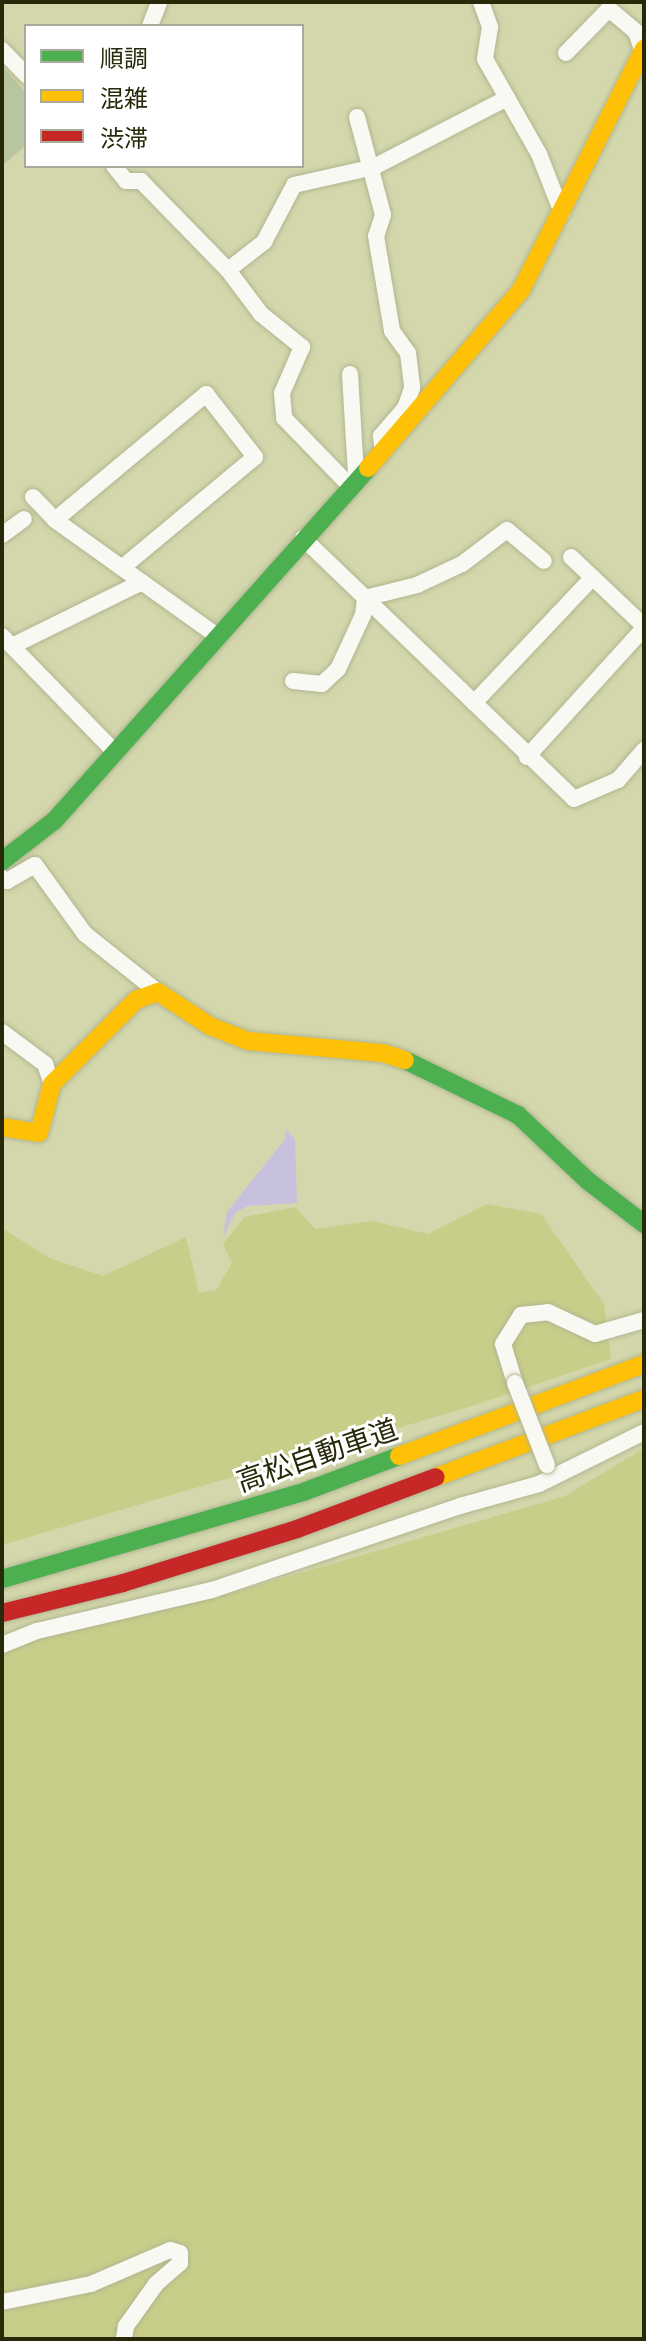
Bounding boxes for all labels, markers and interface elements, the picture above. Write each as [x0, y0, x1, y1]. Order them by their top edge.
legend [24, 24, 304, 168]
text: 順調 [100, 42, 148, 74]
text: 混雑 [100, 82, 148, 114]
text: 渋滞 [100, 122, 148, 154]
street label: 高松自動車道 [232, 1412, 402, 1498]

